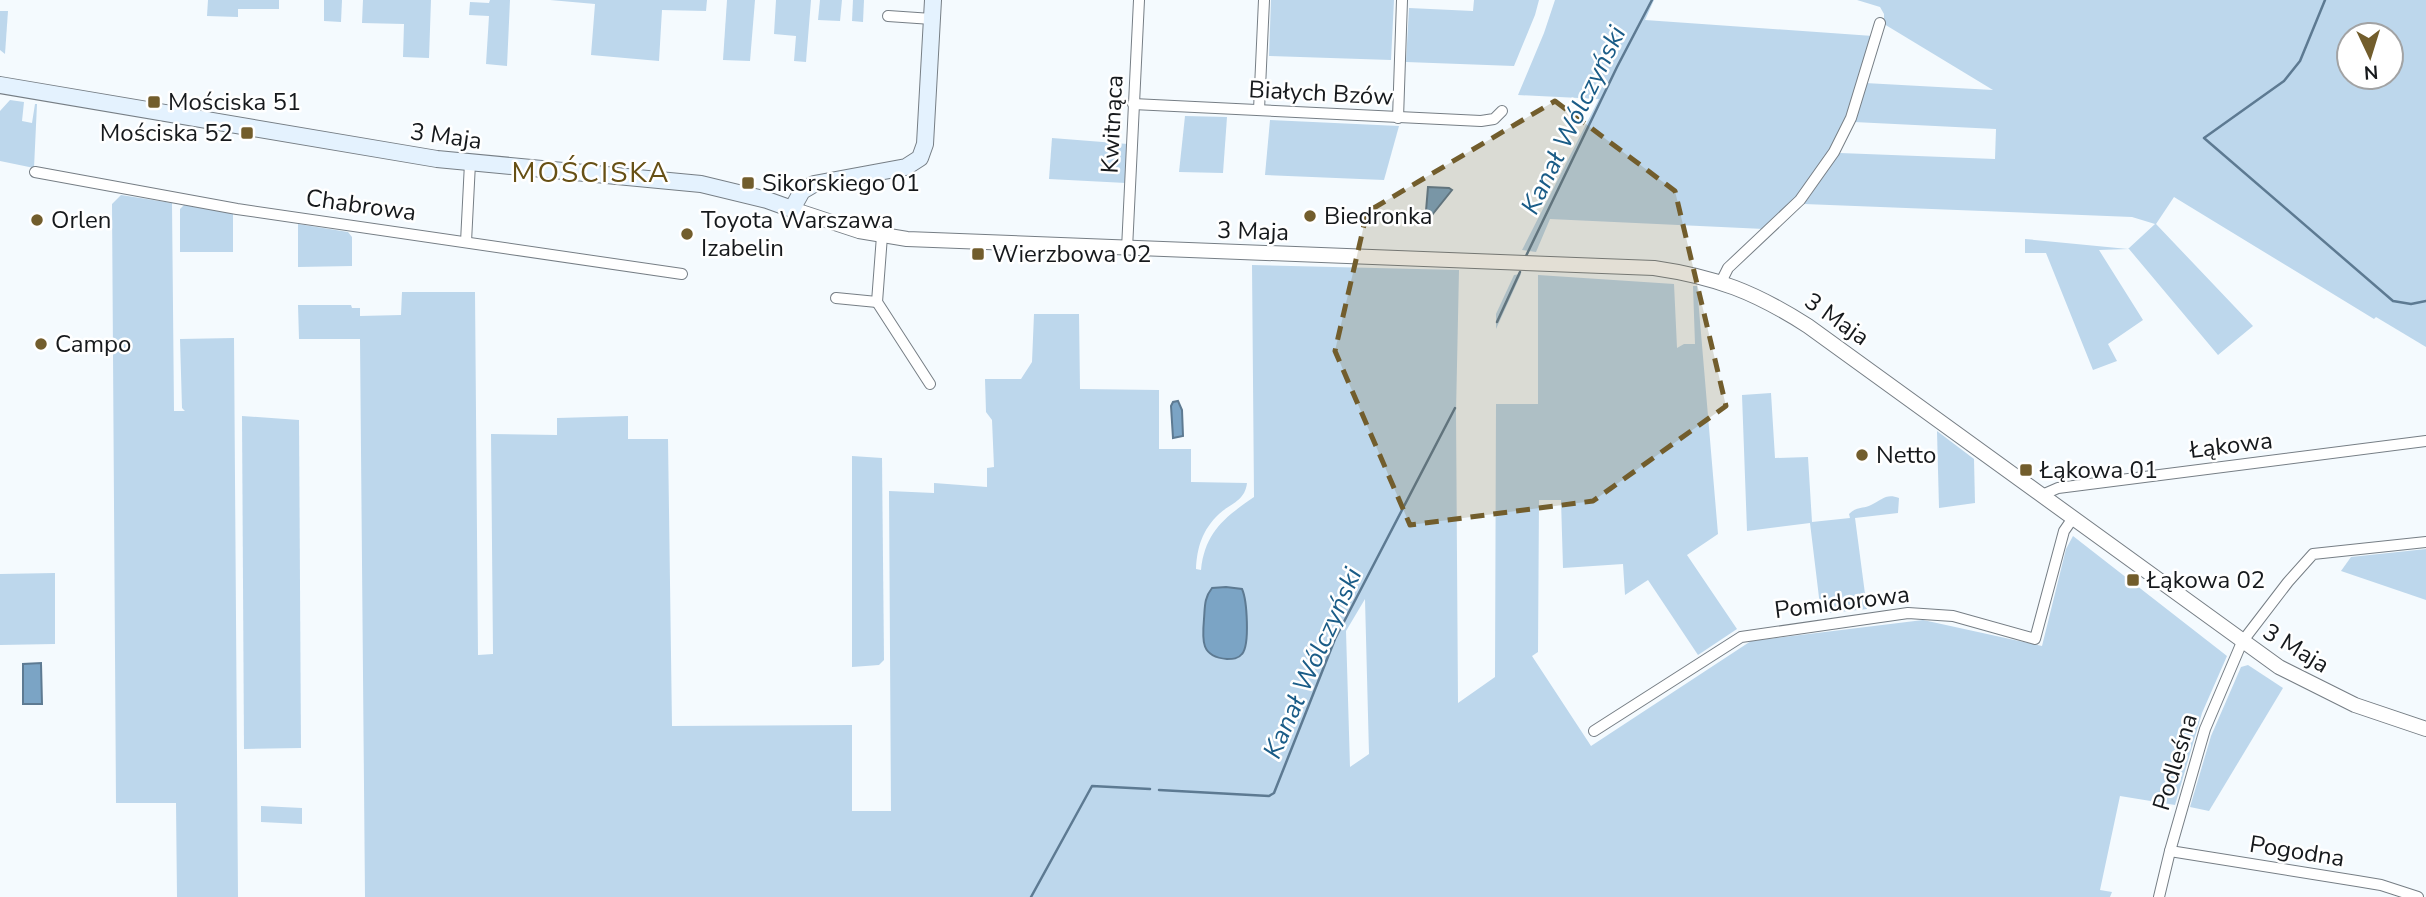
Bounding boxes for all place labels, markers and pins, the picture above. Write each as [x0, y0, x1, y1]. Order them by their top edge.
place label: Mościska 51 [168, 86, 301, 118]
marker: Mościska 51 [146, 94, 162, 110]
place label: Mościska 52 [100, 117, 233, 149]
marker: Mościska 52 [239, 125, 255, 141]
place label: Sikorskiego 01 [762, 167, 920, 199]
marker: Sikorskiego 01 [740, 175, 756, 191]
place label: Biedronka [1324, 200, 1433, 232]
place label: Orlen [51, 204, 111, 236]
place label: Toyota Warszawa Izabelin [701, 204, 893, 264]
marker: Biedronka [1302, 208, 1318, 224]
marker: Orlen [29, 212, 45, 228]
marker: Toyota Warszawa Izabelin [679, 226, 695, 242]
place label: Wierzbowa 02 [992, 238, 1151, 270]
marker: Wierzbowa 02 [970, 246, 986, 262]
place label: Campo [55, 328, 131, 360]
marker: Campo [33, 336, 49, 352]
place label: Netto [1876, 439, 1936, 471]
marker: Netto [1854, 447, 1870, 463]
place label: Łąkowa 01 [2039, 454, 2158, 486]
marker: Łąkowa 01 [2018, 462, 2034, 478]
place label: Łąkowa 02 [2146, 564, 2265, 596]
marker: Łąkowa 02 [2125, 572, 2141, 588]

